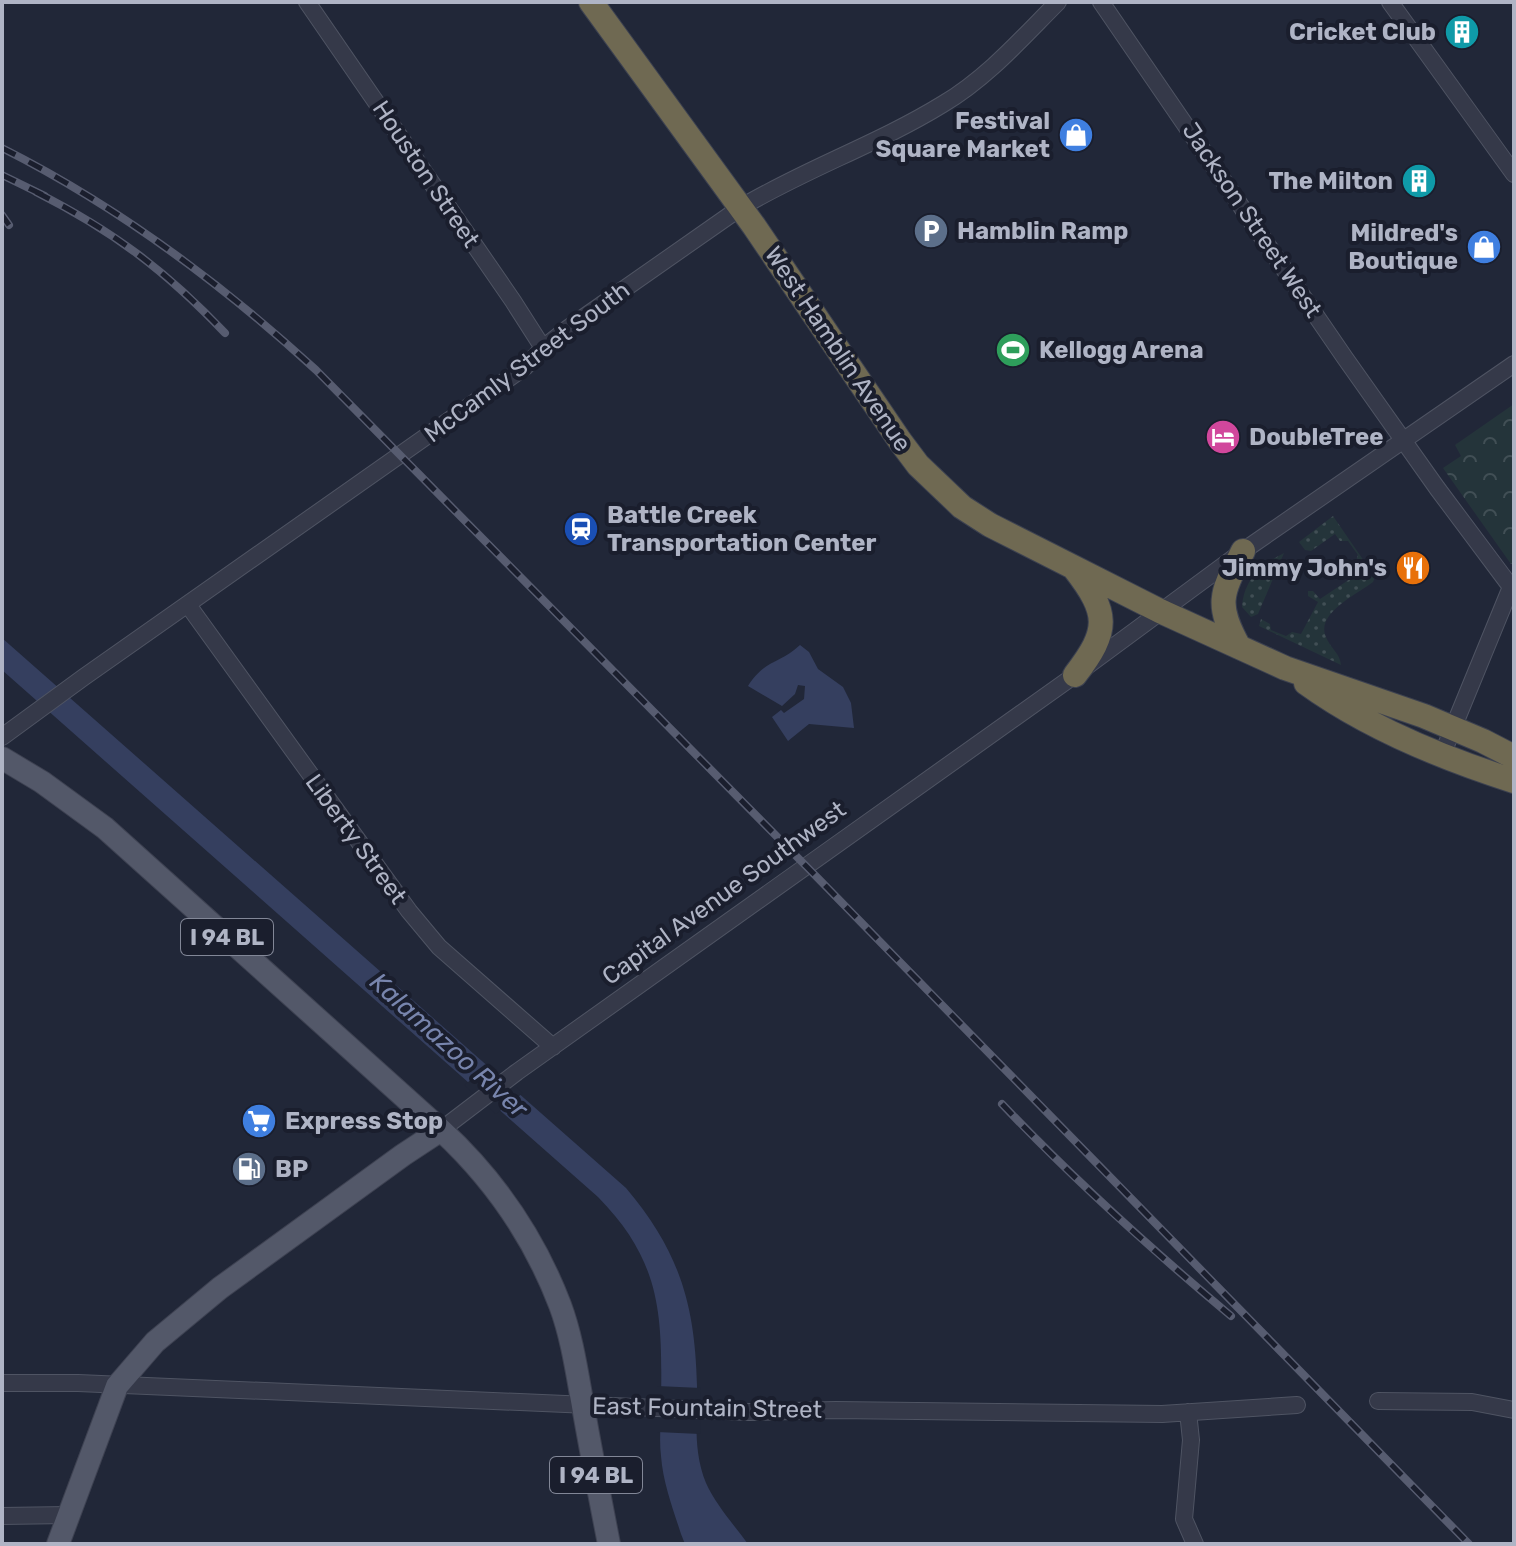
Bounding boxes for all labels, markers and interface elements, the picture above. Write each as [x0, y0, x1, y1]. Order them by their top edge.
building icon: Cricket Club [1443, 13, 1481, 51]
place label: Cricket Club [1289, 18, 1436, 46]
street label: Houston Street [367, 95, 485, 253]
place label: Festival Square Market [875, 107, 1050, 163]
shop icon: Festival Square Market [1057, 116, 1095, 154]
street label: Jackson Street West [1176, 117, 1328, 323]
building icon: The Milton [1400, 162, 1438, 200]
place label: The Milton [1268, 167, 1393, 195]
parking icon: Hamblin Ramp [912, 212, 950, 250]
place label: Hamblin Ramp [957, 217, 1128, 245]
place label: Mildred's Boutique [1348, 219, 1458, 275]
shop icon: Mildred's Boutique [1465, 228, 1503, 266]
street label: West Hamblin Avenue [759, 241, 917, 457]
street label: McCamly Street South [419, 276, 635, 448]
sports icon: Kellogg Arena [994, 331, 1032, 369]
place label: Kellogg Arena [1039, 336, 1204, 364]
hotel icon: DoubleTree [1204, 418, 1242, 456]
place label: DoubleTree [1249, 423, 1383, 451]
place label: Battle Creek Transportation Center [607, 501, 877, 557]
station icon: Battle Creek Transportation Center [562, 510, 600, 548]
restaurant icon: Jimmy John's [1394, 549, 1432, 587]
place label: Jimmy John's [1222, 554, 1387, 582]
street label: Liberty Street [300, 769, 412, 909]
street label: Capital Avenue Southwest [597, 795, 851, 991]
road number: I 94 BL [181, 919, 273, 955]
water label: Kalamazoo River [363, 966, 535, 1125]
supermarket icon: Express Stop [240, 1102, 278, 1140]
place label: Express Stop [285, 1107, 443, 1135]
fuel station icon: BP [230, 1150, 268, 1188]
place label: BP [275, 1155, 308, 1183]
street label: East Fountain Street [592, 1392, 822, 1424]
road number: I 94 BL [550, 1457, 642, 1493]

